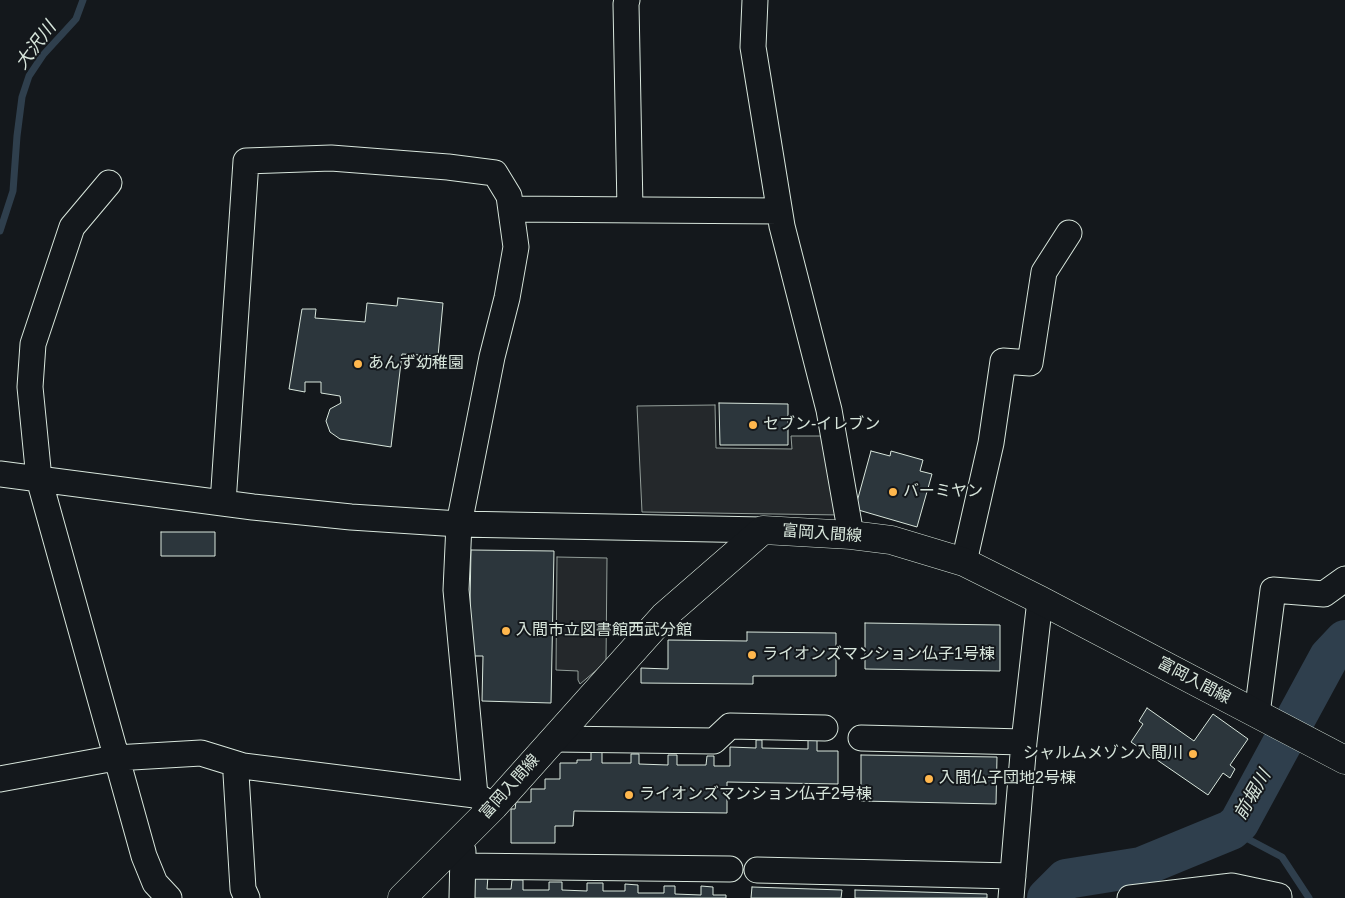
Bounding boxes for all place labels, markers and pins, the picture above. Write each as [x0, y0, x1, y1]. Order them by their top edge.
place label: あんず幼稚園 [368, 354, 464, 374]
marker: あんず幼稚園 [352, 358, 364, 370]
place label: セブン-イレブン [763, 415, 880, 435]
marker: セブン-イレブン [747, 419, 759, 431]
place label: バーミヤン [903, 482, 983, 502]
marker: バーミヤン [887, 486, 899, 498]
place label: 入間市立図書館西武分館 [516, 621, 692, 641]
marker: 入間市立図書館西武分館 [500, 625, 512, 637]
place label: ライオンズマンション仏子1号棟 [762, 645, 995, 665]
marker: ライオンズマンション仏子1号棟 [746, 649, 758, 661]
place label: シャルムメゾン入間川 [1023, 744, 1183, 764]
marker: シャルムメゾン入間川 [1187, 748, 1199, 760]
place label: 入間仏子団地2号棟 [939, 769, 1076, 789]
marker: 入間仏子団地2号棟 [923, 773, 935, 785]
place label: ライオンズマンション仏子2号棟 [639, 785, 872, 805]
marker: ライオンズマンション仏子2号棟 [623, 789, 635, 801]

